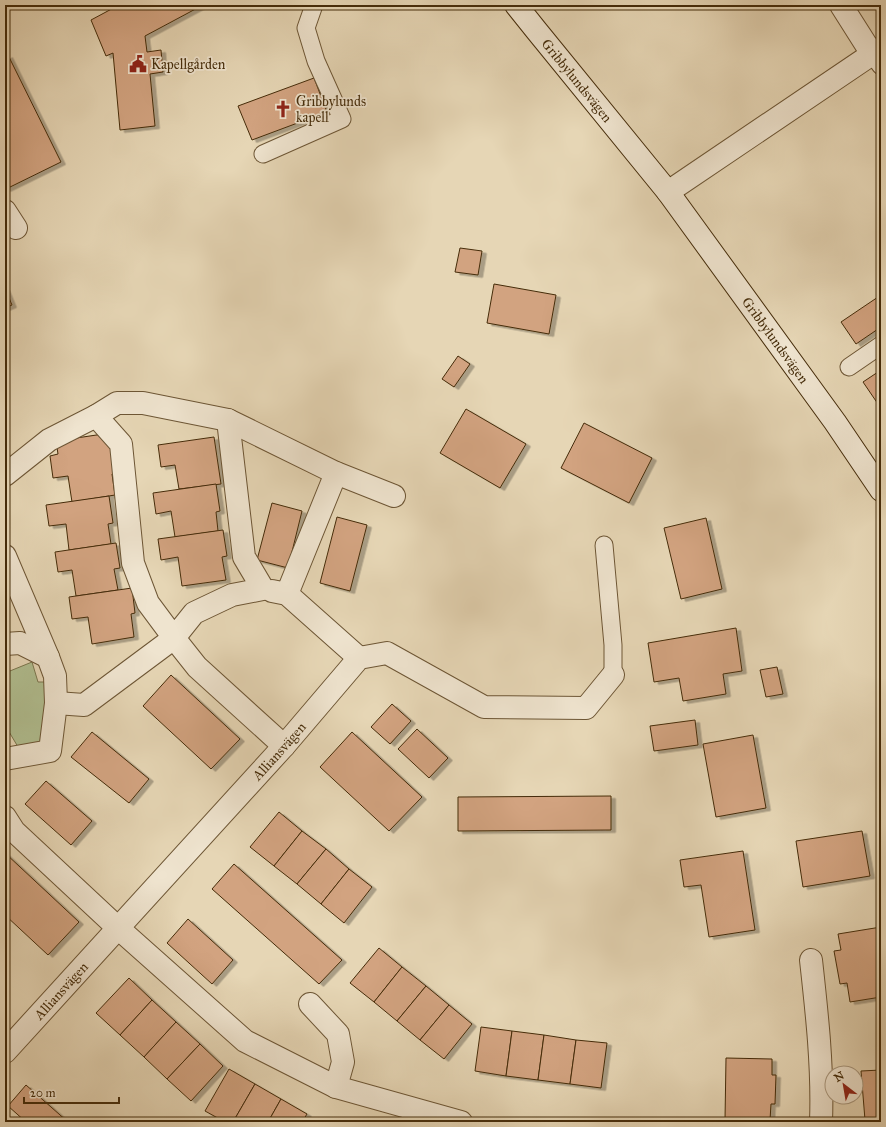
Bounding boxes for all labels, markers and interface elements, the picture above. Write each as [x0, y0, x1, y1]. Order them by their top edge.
street label: Gribbylundsvägen [538, 36, 616, 126]
public building icon: Kapellgården [128, 54, 148, 74]
place label: Kapellgården [151, 56, 226, 73]
place label: Gribbylunds kapell [296, 93, 366, 126]
church icon: Gribbylunds kapell [273, 99, 293, 119]
street label: Gribbylundsvägen [738, 294, 812, 387]
street label: Alliansvägen [248, 718, 310, 785]
street label: Alliansvägen [30, 958, 92, 1024]
north arrow [824, 1065, 864, 1105]
text: N [832, 1069, 847, 1085]
scale bar [24, 1079, 119, 1105]
text: 20 m [30, 1086, 56, 1100]

